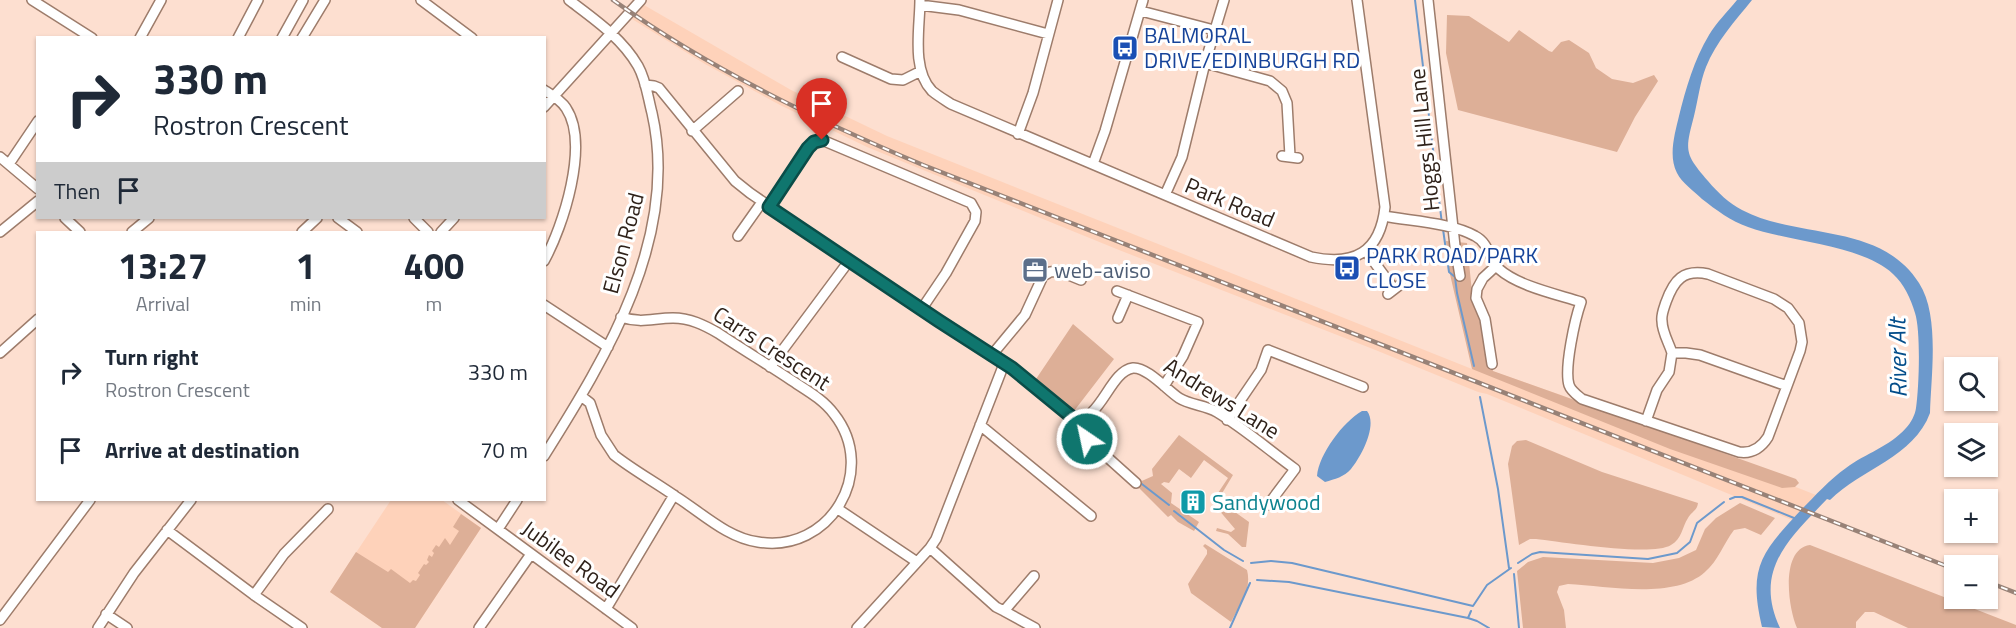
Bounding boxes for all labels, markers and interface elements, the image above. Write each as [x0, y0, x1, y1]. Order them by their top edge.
place label: BALMORAL DRIVE/EDINBURGH RD [1144, 18, 1360, 77]
bus stop icon: BALMORAL DRIVE/EDINBURGH RD [1110, 33, 1140, 63]
text: 330 m [153, 46, 268, 110]
icon: right [54, 60, 132, 138]
street label: Hoggs Hill Lane [1400, 67, 1448, 213]
pin [796, 78, 847, 140]
icon: arrive [805, 87, 838, 120]
text: Rostron Crescent [153, 104, 348, 145]
street label: Park Road [1180, 168, 1280, 236]
text: Then [54, 174, 100, 208]
icon: arrive [112, 174, 145, 207]
street label: Elson Road [593, 189, 653, 297]
text: 13:27 [118, 238, 208, 293]
text: 1 [296, 238, 316, 293]
text: 400 [404, 238, 464, 293]
place label: PARK ROAD/PARK CLOSE [1366, 238, 1538, 297]
place label: web-aviso [1054, 253, 1151, 287]
bus stop icon: PARK ROAD/PARK CLOSE [1332, 253, 1362, 283]
office icon: web-aviso [1020, 255, 1050, 285]
text: Arrival [136, 288, 190, 319]
text: min [290, 288, 322, 319]
text: m [425, 288, 442, 319]
street label: Carrs Crescent [707, 297, 838, 399]
water label: River Alt [1878, 315, 1916, 398]
text: Turn right [105, 340, 199, 374]
street label: Andrews Lane [1157, 349, 1287, 447]
text: 330 m [468, 355, 528, 389]
icon: right [54, 356, 87, 389]
map controls [1944, 357, 1998, 609]
button: search [1944, 357, 1998, 411]
text: Rostron Crescent [105, 374, 250, 405]
position arrow [1055, 407, 1119, 471]
button: layers [1944, 423, 1998, 477]
text: Arrive at destination [105, 433, 300, 467]
text: 70 m [480, 433, 528, 467]
icon: arrive [54, 434, 87, 467]
place label: Sandywood [1212, 485, 1321, 519]
building icon: Sandywood [1178, 487, 1208, 517]
button: + [1944, 489, 1998, 543]
street label: Jubilee Road [515, 512, 627, 606]
button: − [1944, 555, 1998, 609]

